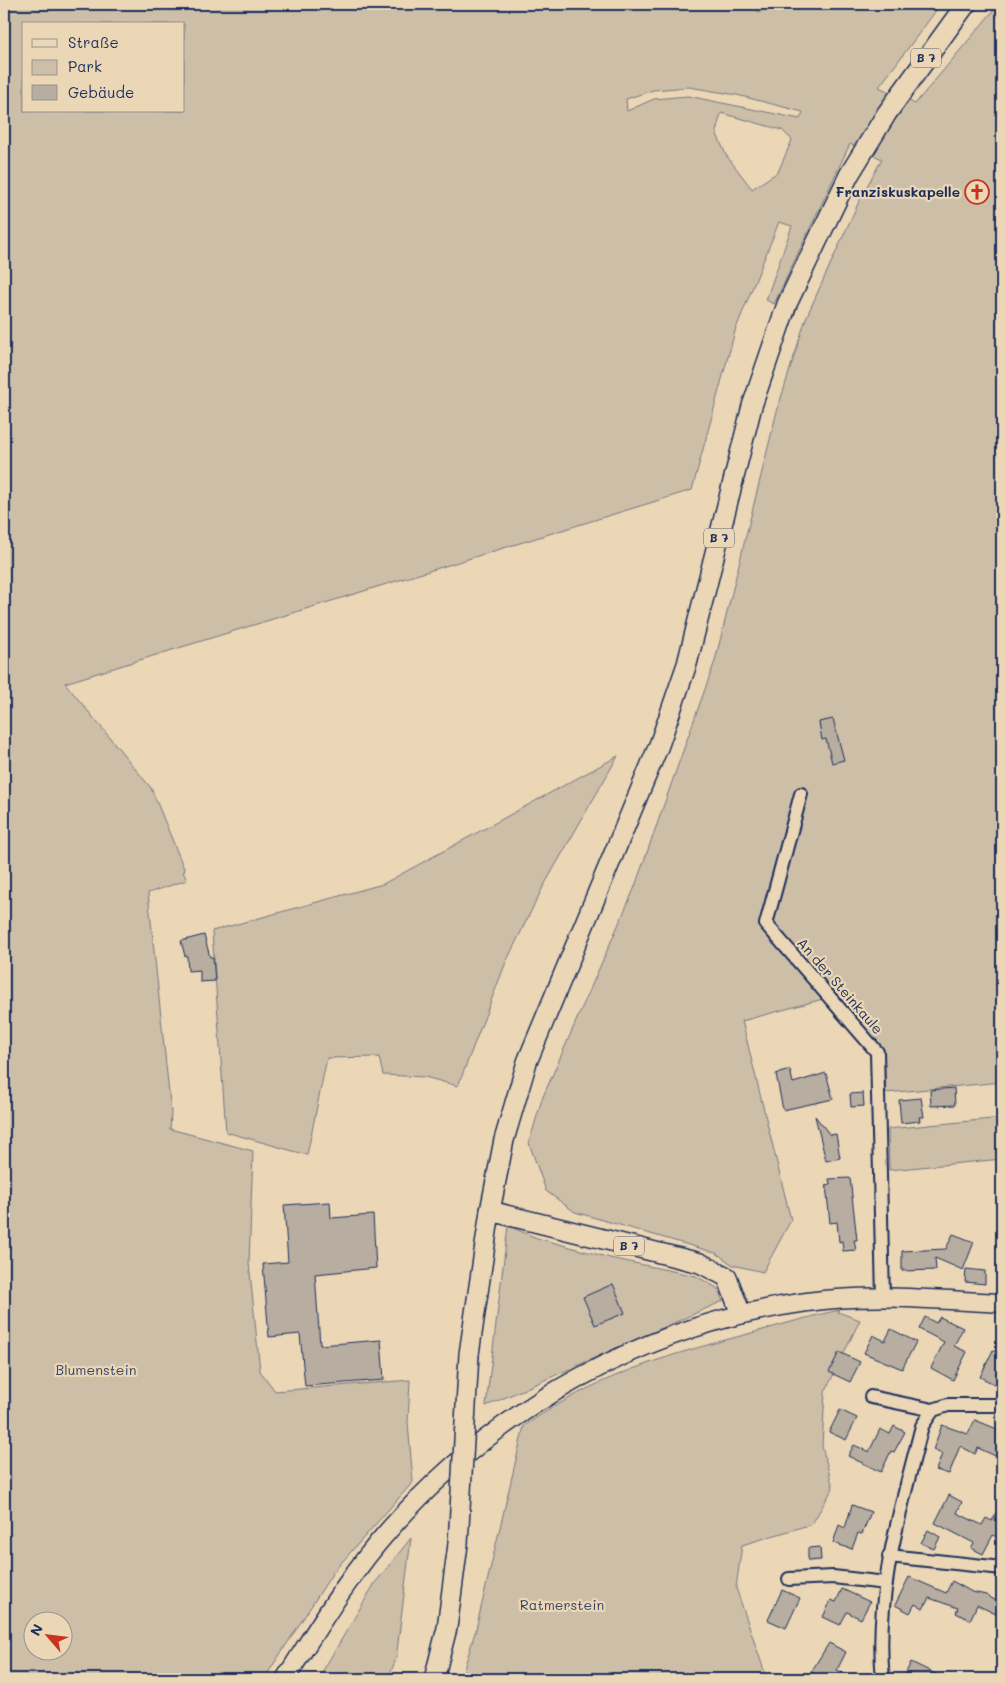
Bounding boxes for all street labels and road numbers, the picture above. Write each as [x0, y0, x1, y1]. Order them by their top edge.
road number: B 7 [911, 48, 941, 68]
road number: B 7 [704, 528, 734, 548]
street label: An der Steinkaule [793, 934, 887, 1038]
road number: B 7 [614, 1236, 644, 1256]

